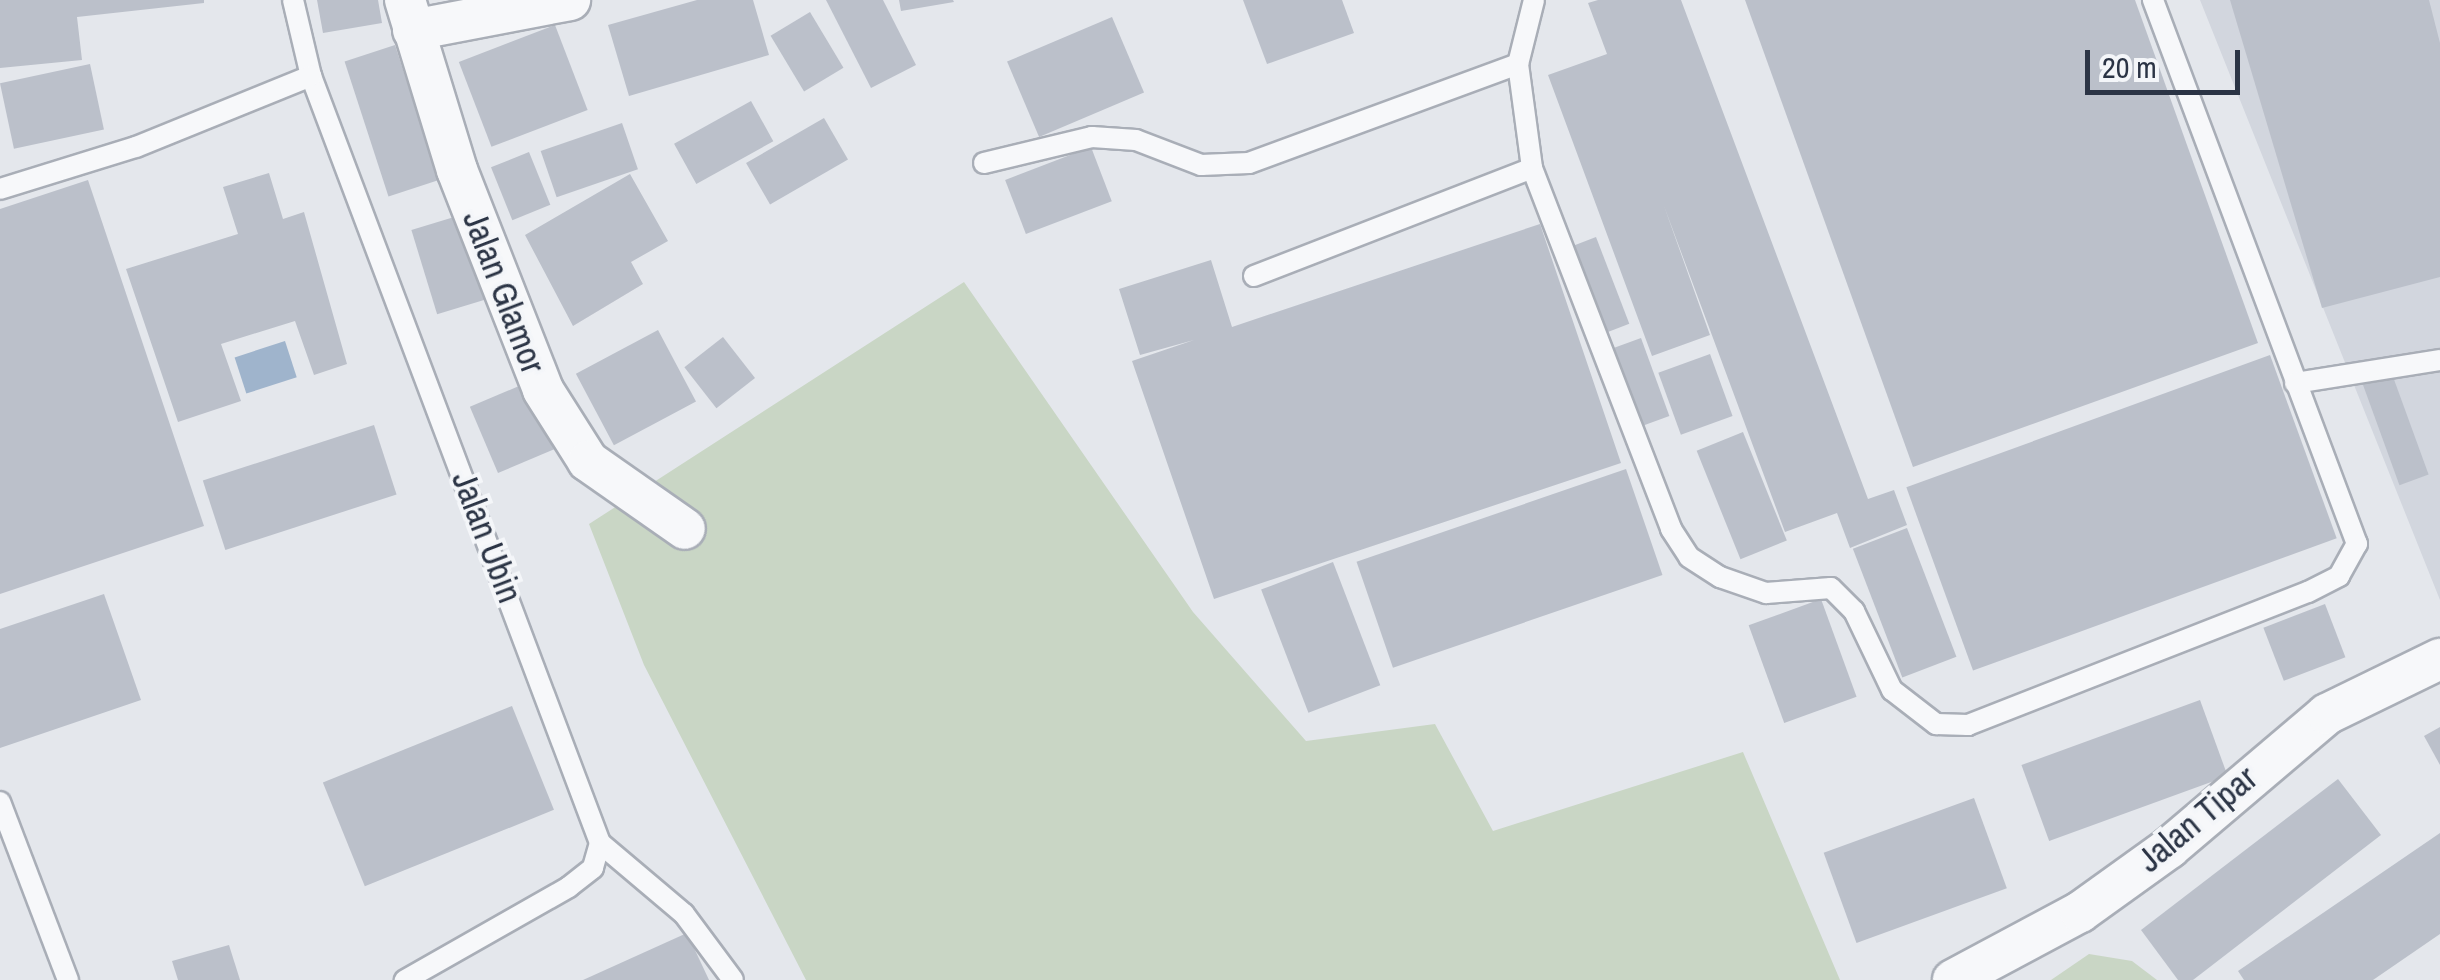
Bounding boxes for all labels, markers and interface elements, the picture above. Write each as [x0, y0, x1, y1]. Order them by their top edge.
scale bar [2090, 30, 2245, 92]
text: 20 m [2102, 47, 2157, 87]
street label: Jalan Glamor [454, 205, 554, 379]
street label: Jalan Ubin [443, 465, 531, 609]
street label: Jalan Tipar [2129, 757, 2265, 881]

